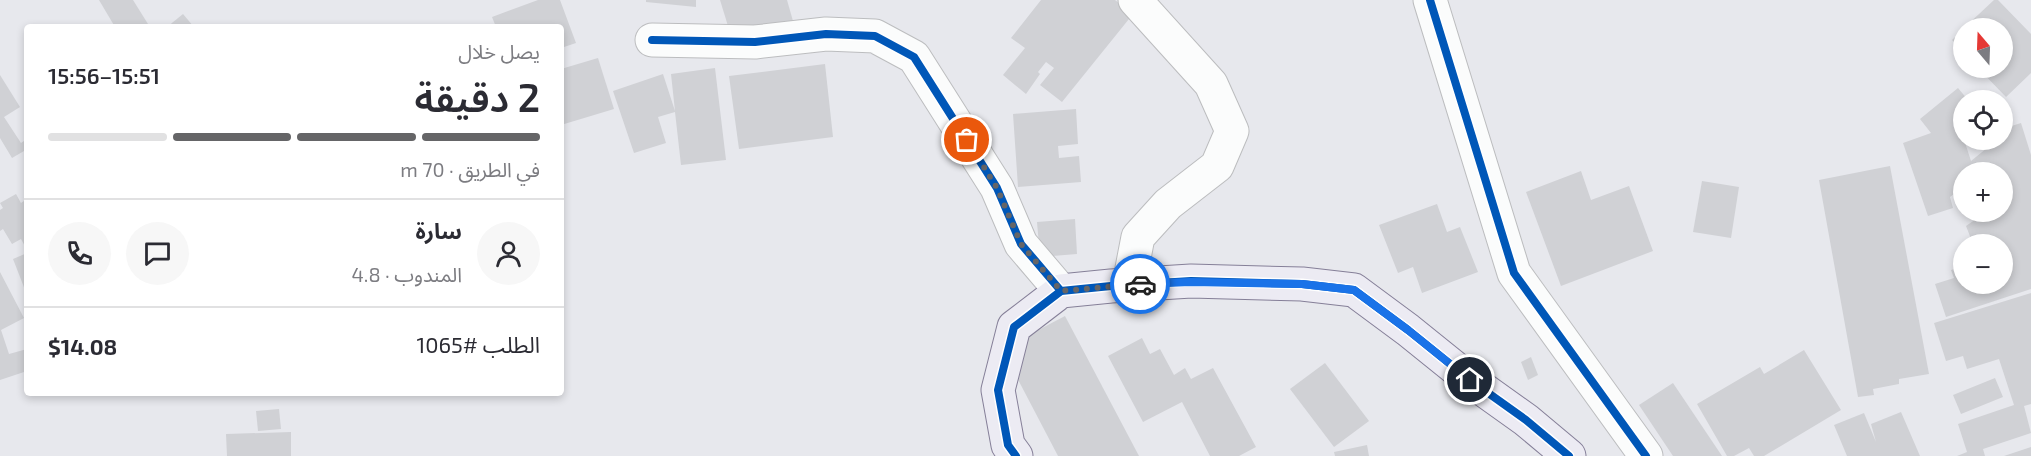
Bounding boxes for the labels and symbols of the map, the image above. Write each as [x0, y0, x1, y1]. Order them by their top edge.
north arrow [1953, 18, 2013, 78]
pin [941, 114, 992, 165]
courier [1110, 254, 1170, 314]
pin [1444, 354, 1495, 405]

